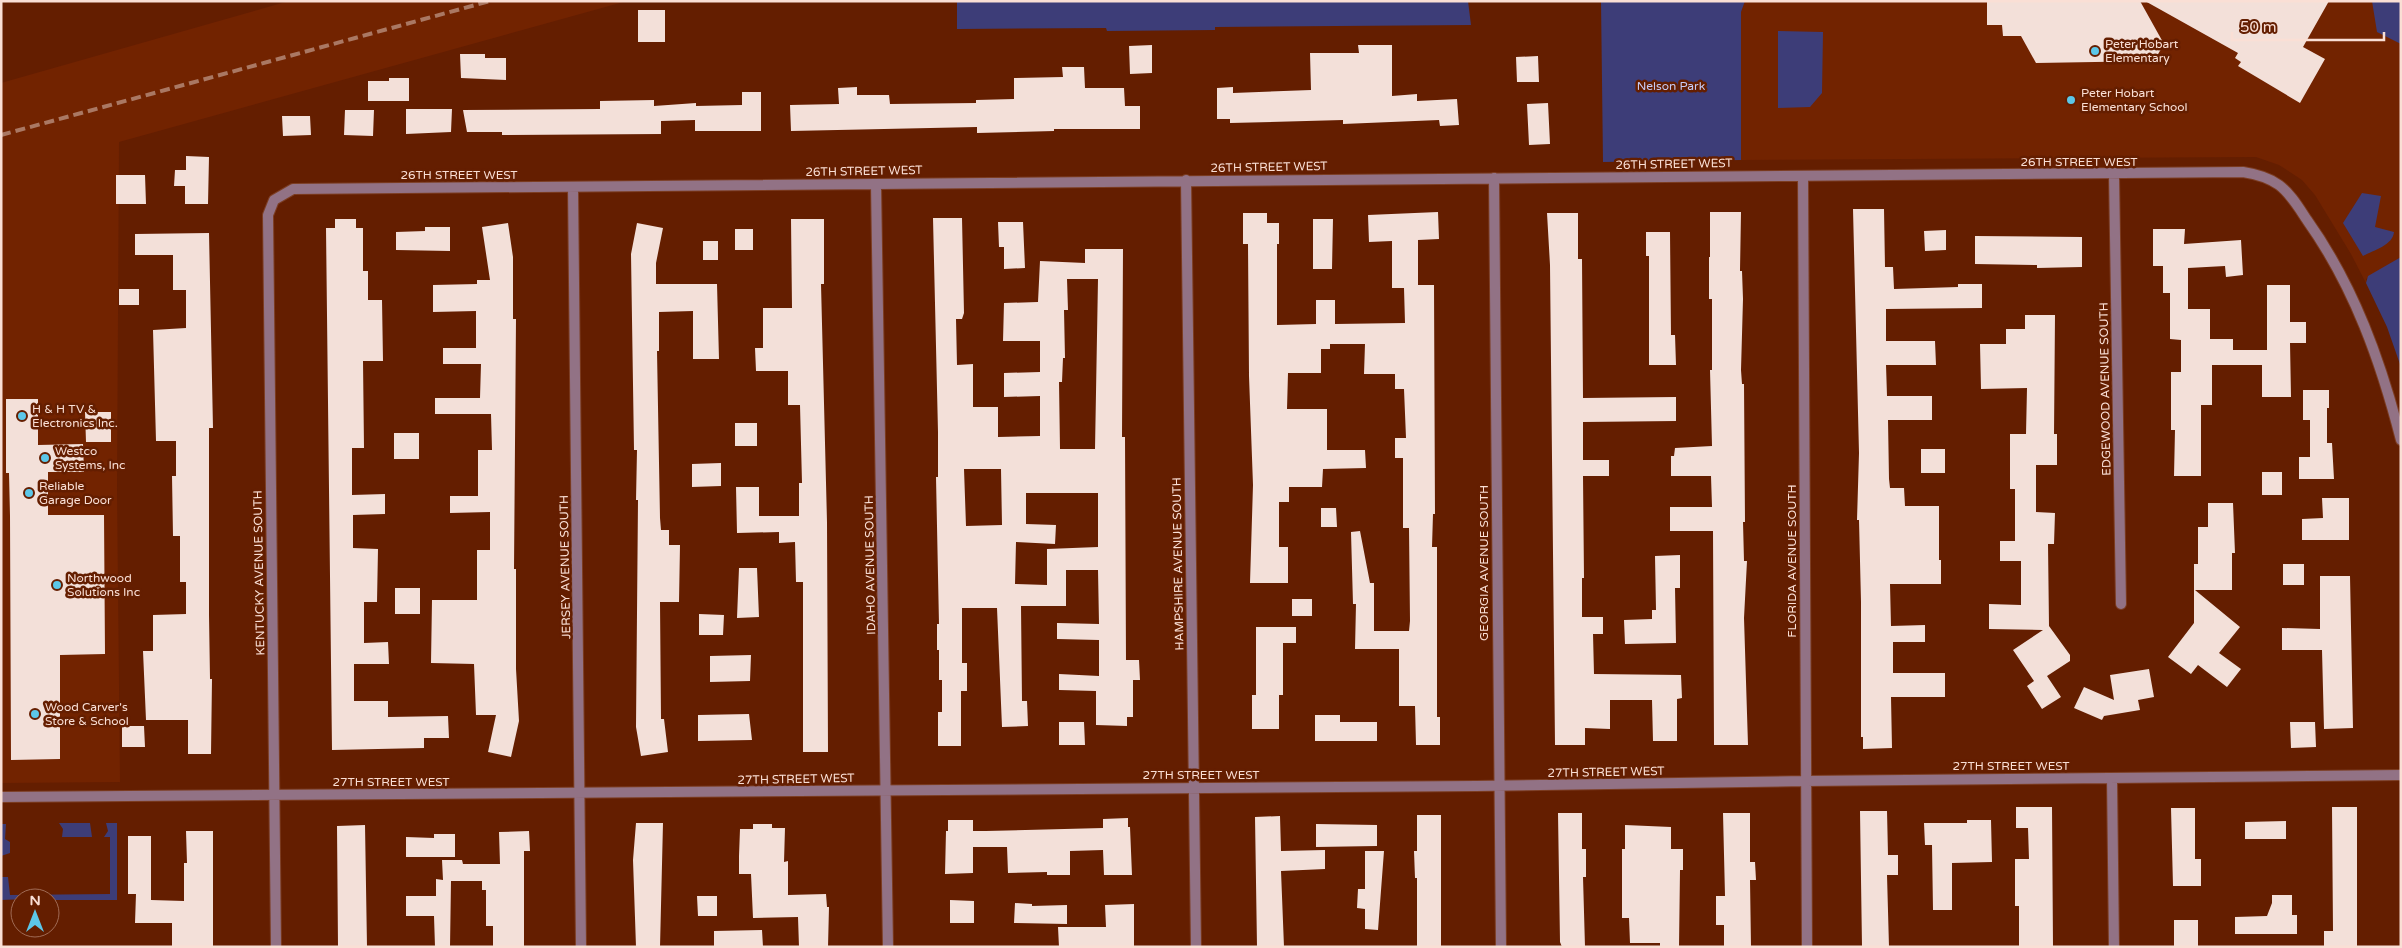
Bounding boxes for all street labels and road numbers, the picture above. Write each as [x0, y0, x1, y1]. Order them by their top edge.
street label: 26TH STREET WEST [2020, 155, 2138, 169]
street label: 26TH STREET WEST [1615, 156, 1733, 172]
street label: 26TH STREET WEST [1210, 159, 1328, 175]
street label: 26TH STREET WEST [805, 163, 923, 179]
street label: 26TH STREET WEST [400, 168, 518, 182]
street label: EDGEWOOD AVENUE SOUTH [2096, 302, 2114, 476]
street label: HAMPSHIRE AVENUE SOUTH [1169, 477, 1187, 651]
street label: FLORIDA AVENUE SOUTH [1785, 484, 1799, 638]
street label: GEORGIA AVENUE SOUTH [1477, 485, 1491, 641]
street label: KENTUCKY AVENUE SOUTH [251, 490, 267, 656]
street label: JERSEY AVENUE SOUTH [557, 495, 573, 639]
street label: IDAHO AVENUE SOUTH [862, 495, 878, 635]
street label: 27TH STREET WEST [1952, 759, 2070, 773]
street label: 27TH STREET WEST [1547, 764, 1665, 780]
street label: 27TH STREET WEST [1142, 768, 1260, 782]
street label: 27TH STREET WEST [737, 771, 855, 787]
street label: 27TH STREET WEST [332, 775, 450, 789]

